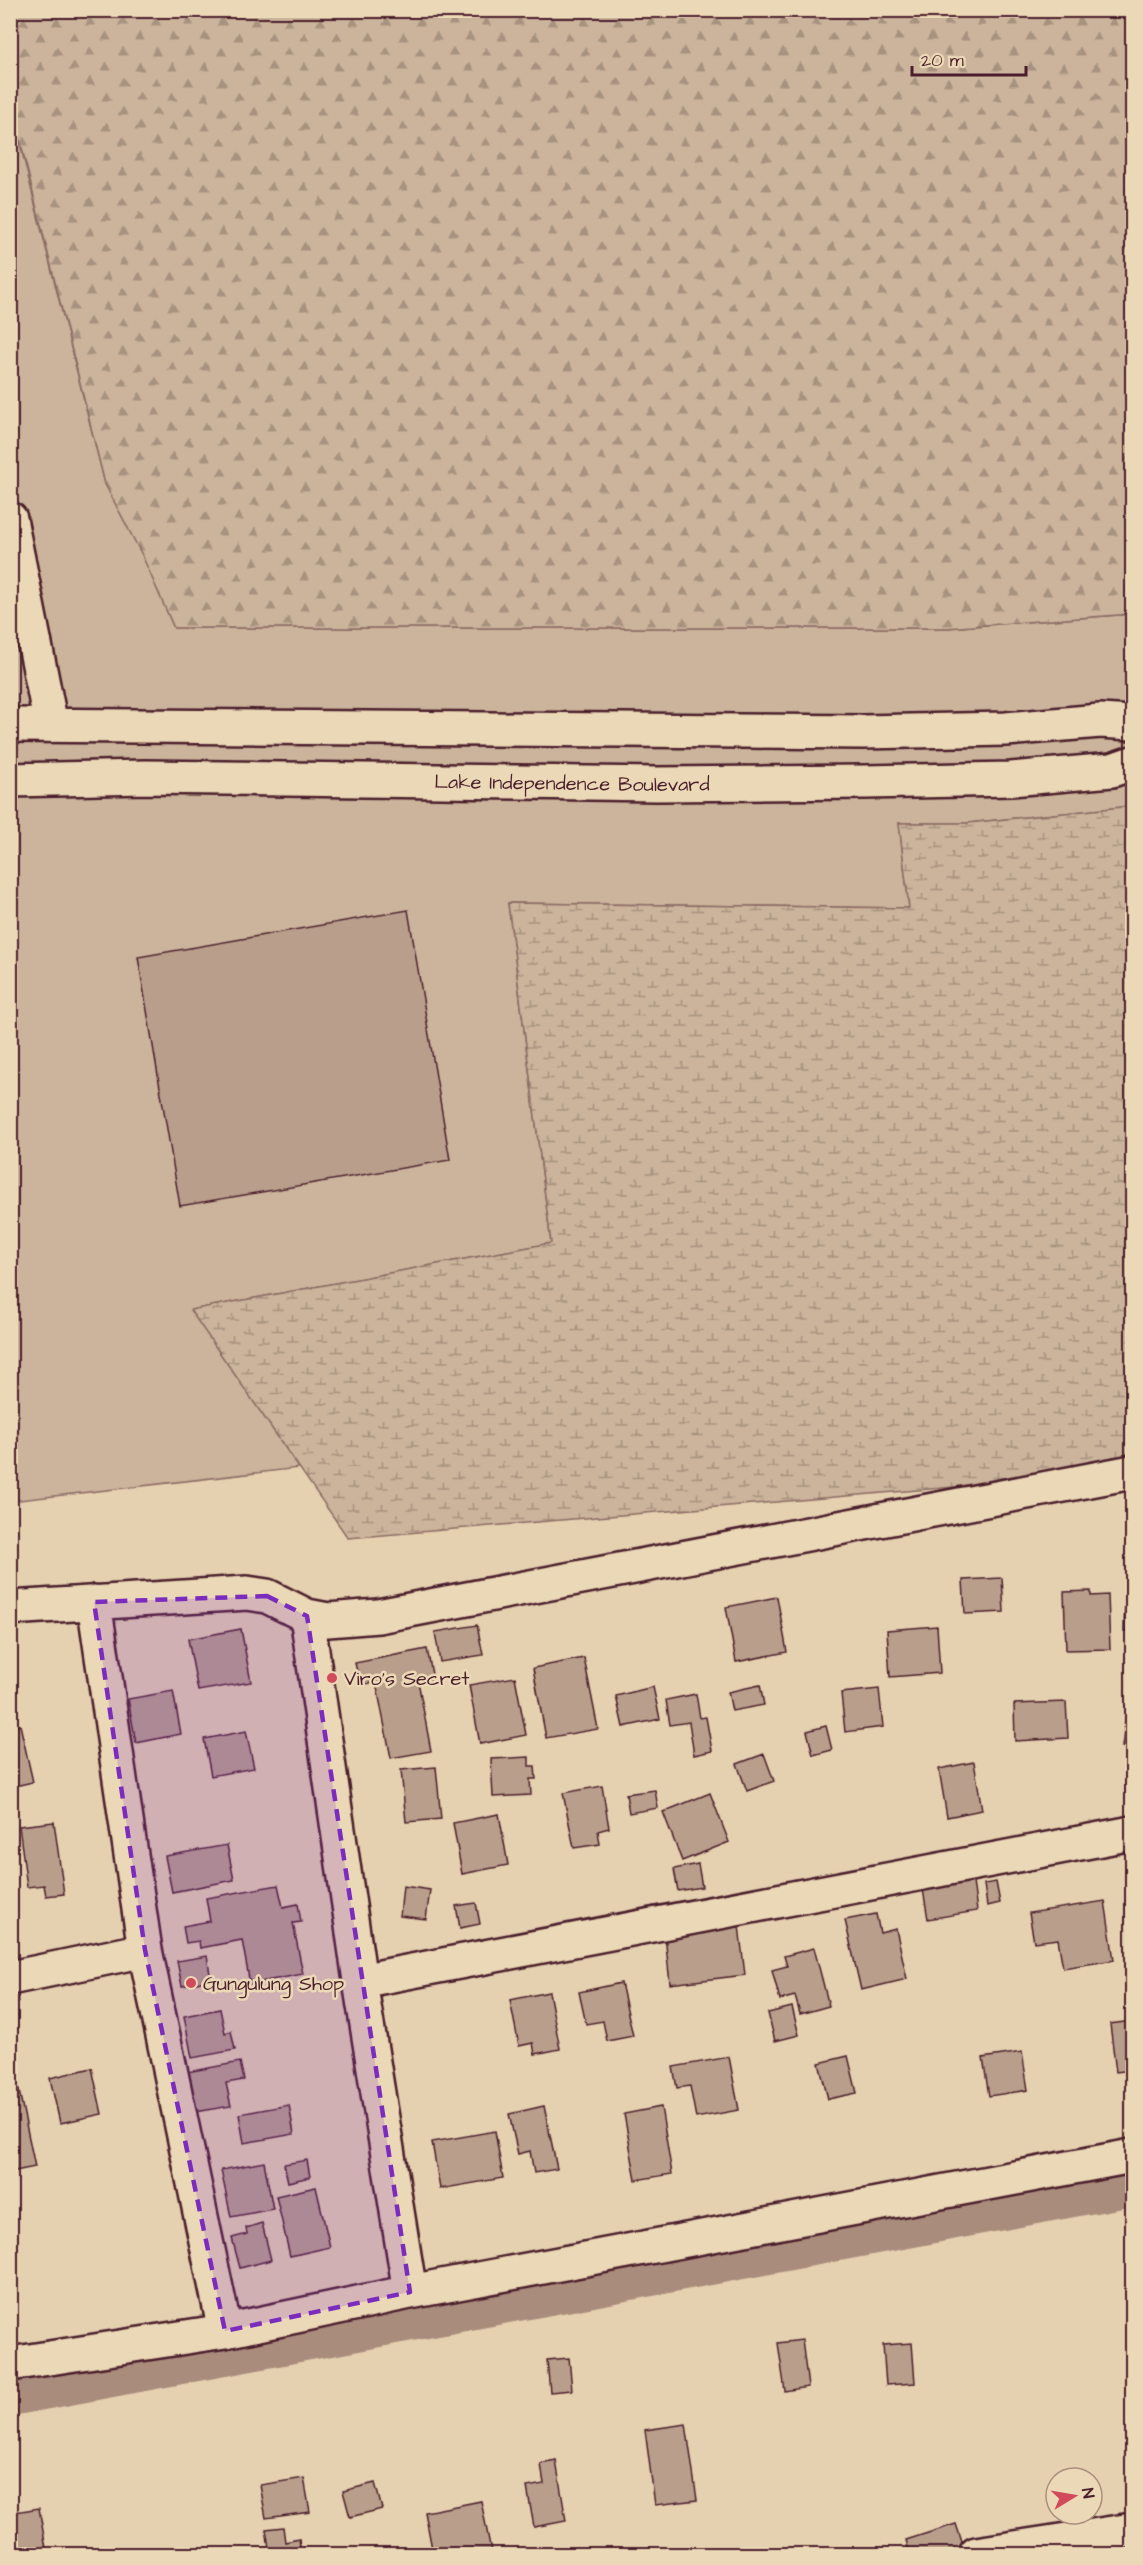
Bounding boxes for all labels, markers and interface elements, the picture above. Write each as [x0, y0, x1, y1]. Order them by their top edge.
scale bar [912, 39, 1026, 77]
text: 20 m [921, 48, 964, 73]
street label: Lake Independence Boulevard [434, 768, 710, 799]
place label: Viro's Secret [344, 1665, 469, 1693]
marker: Viro's Secret [325, 1671, 339, 1685]
place label: Gungulung Shop [203, 1970, 344, 1999]
marker: Gungulung Shop [184, 1976, 198, 1990]
north arrow [1044, 2466, 1104, 2526]
text: N [1076, 2486, 1099, 2500]

